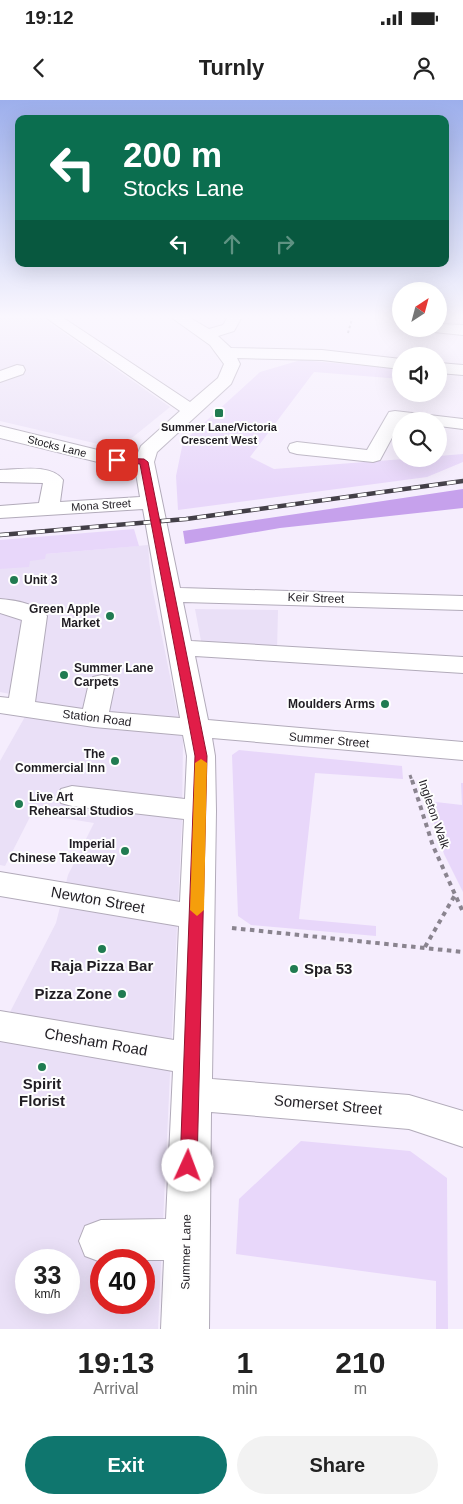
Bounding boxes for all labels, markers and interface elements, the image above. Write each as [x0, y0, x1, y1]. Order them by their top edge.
text: 19:12 [25, 7, 74, 28]
icon: back [25, 54, 53, 82]
icon: person [410, 54, 438, 82]
text: Turnly [199, 55, 264, 80]
icon: left [40, 135, 105, 200]
text: 200 m [123, 135, 222, 174]
text: Stocks Lane [123, 176, 244, 201]
icon: left [165, 230, 193, 258]
icon: ahead [218, 230, 246, 258]
icon: right [271, 230, 299, 258]
north arrow [392, 282, 448, 338]
map controls [392, 282, 447, 467]
button: sound [392, 347, 447, 402]
marker: Summer Lane/Victoria Crescent West [213, 407, 225, 419]
button: search [392, 412, 447, 467]
place label: Summer Lane/Victoria Crescent West [161, 421, 278, 446]
street label: Stocks Lane [26, 433, 88, 459]
pin [96, 439, 138, 481]
icon: arrive [103, 446, 131, 474]
street label: Mona Street [71, 497, 131, 513]
place label: Unit 3 [24, 573, 58, 587]
marker: Unit 3 [8, 574, 20, 586]
street label: Keir Street [287, 590, 345, 606]
place label: Green Apple Market [29, 602, 100, 630]
marker: Green Apple Market [104, 610, 116, 622]
place label: Summer Lane Carpets [74, 661, 154, 689]
marker: Summer Lane Carpets [58, 669, 70, 681]
place label: Moulders Arms [288, 697, 375, 711]
marker: Moulders Arms [379, 698, 391, 710]
street label: Station Road [62, 707, 132, 729]
street label: Summer Street [288, 730, 370, 751]
place label: The Commercial Inn [15, 747, 105, 775]
marker: The Commercial Inn [109, 755, 121, 767]
street label: Ingleton Walk [416, 778, 453, 851]
place label: Live Art Rehearsal Studios [29, 790, 134, 818]
marker: Live Art Rehearsal Studios [13, 798, 25, 810]
place label: Imperial Chinese Takeaway [9, 837, 115, 865]
marker: Imperial Chinese Takeaway [119, 845, 131, 857]
street label: Newton Street [50, 883, 147, 916]
marker: Raja Pizza Bar [96, 943, 108, 955]
place label: Raja Pizza Bar [51, 957, 153, 974]
place label: Spa 53 [304, 960, 352, 977]
marker: Spa 53 [288, 963, 300, 975]
place label: Pizza Zone [34, 985, 112, 1002]
marker: Pizza Zone [116, 988, 128, 1000]
street label: Chesham Road [43, 1024, 149, 1059]
marker: Spirit Florist [36, 1061, 48, 1073]
place label: Spirit Florist [19, 1075, 65, 1109]
street label: Somerset Street [273, 1091, 384, 1118]
position arrow [161, 1139, 213, 1191]
street label: Summer Lane [178, 1214, 194, 1290]
speed limit sign: 40 [90, 1249, 155, 1314]
text: 33 [34, 1261, 61, 1289]
text: km/h [34, 1287, 61, 1301]
text: 19:13 [78, 1346, 154, 1379]
text: 1 [236, 1346, 253, 1379]
text: 210 [335, 1346, 385, 1379]
text: Arrival [93, 1380, 139, 1397]
text: min [232, 1380, 258, 1397]
text: m [354, 1380, 367, 1397]
button: Exit [25, 1436, 227, 1494]
button: Share [237, 1436, 438, 1494]

